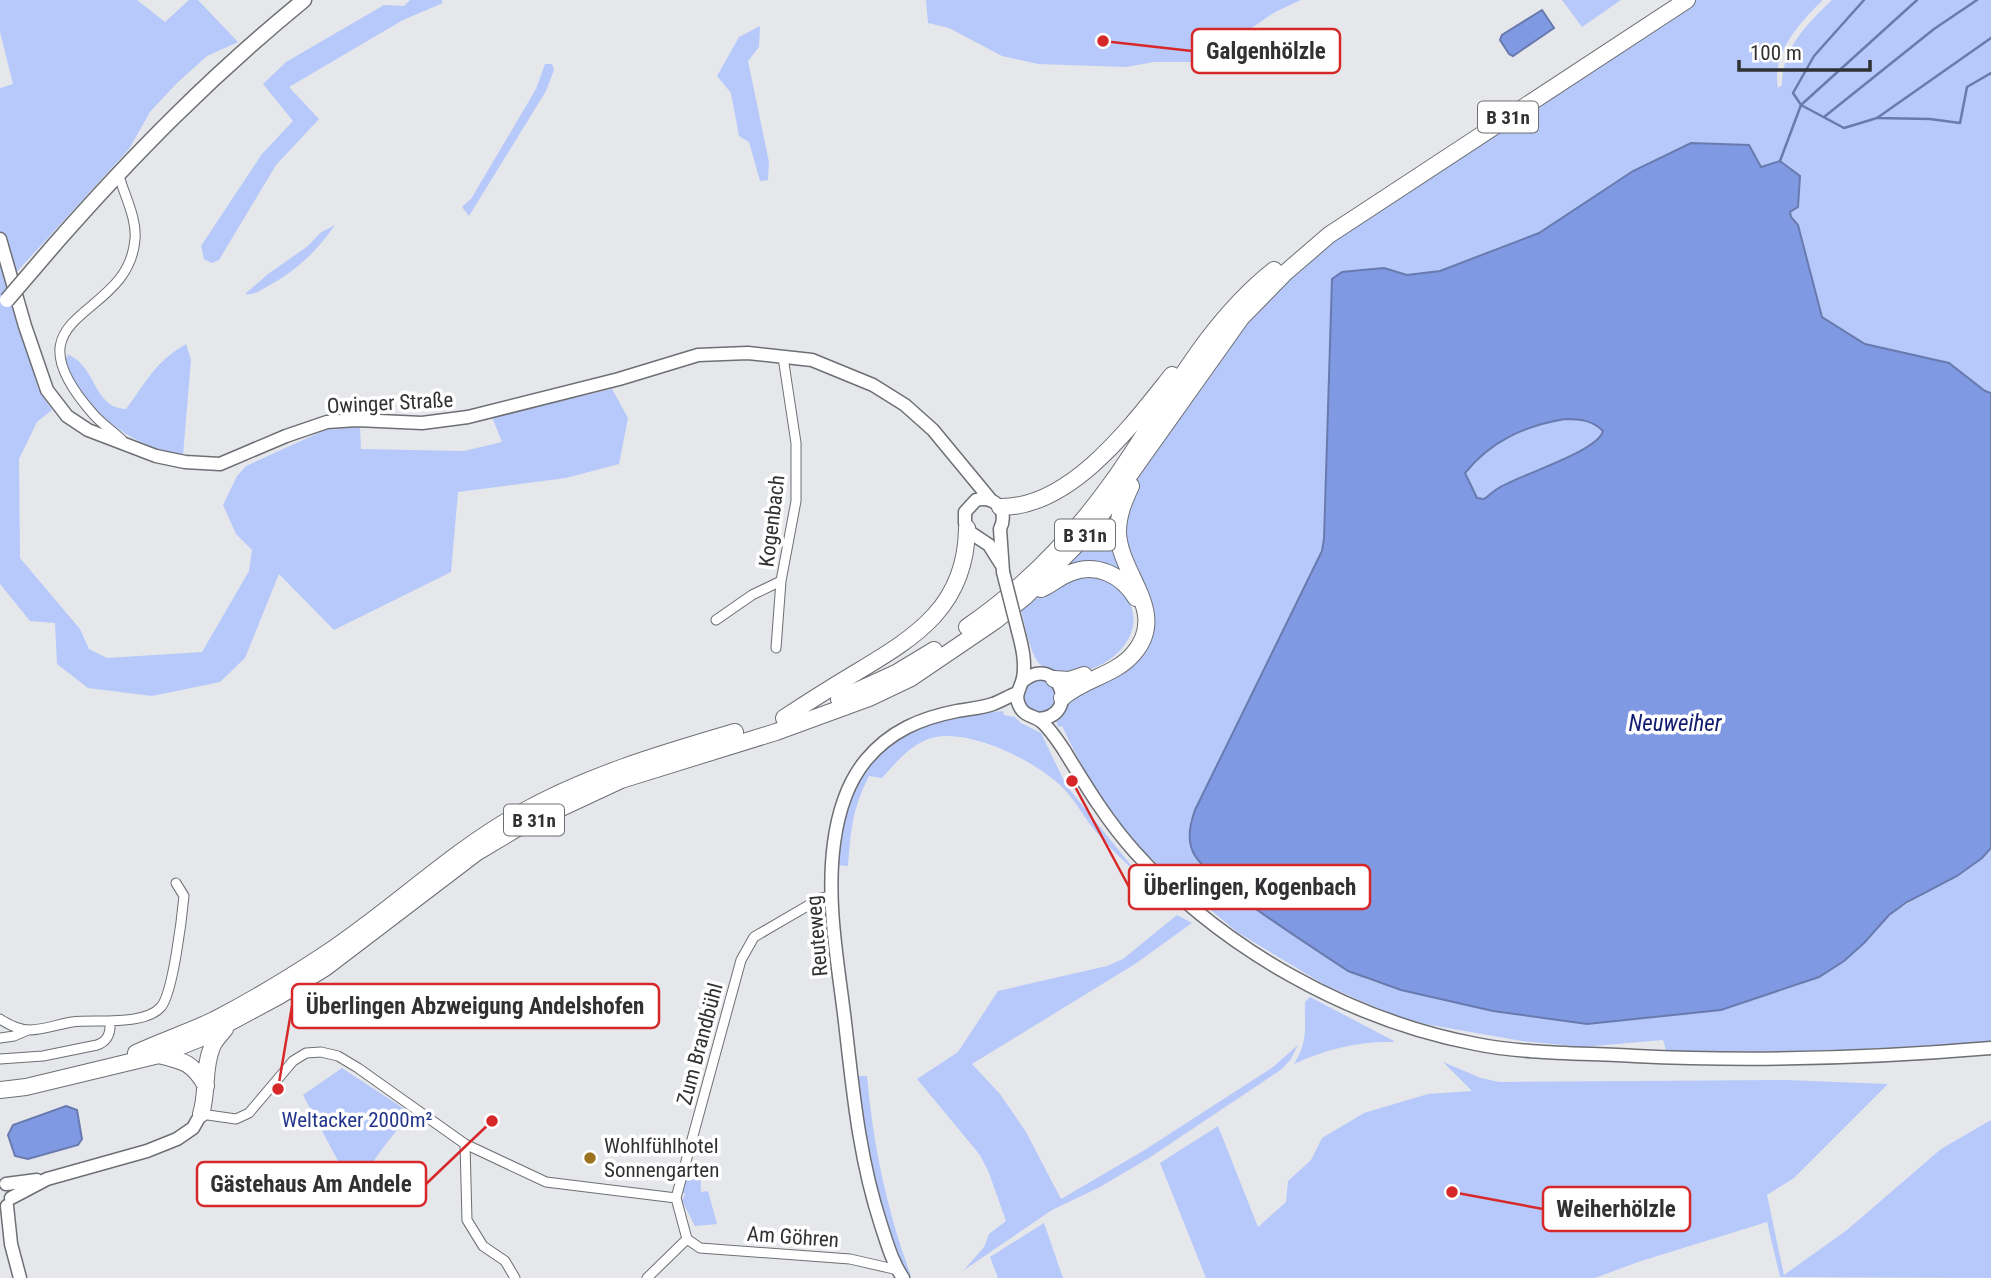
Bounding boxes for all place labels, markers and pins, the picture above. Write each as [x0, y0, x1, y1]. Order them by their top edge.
callout: Galgenhölzle [1192, 29, 1340, 73]
callout: Überlingen, Kogenbach [1129, 865, 1370, 909]
callout: Überlingen Abzweigung Andelshofen [292, 984, 659, 1028]
place label: Wohlfühlhotel Sonnengarten [604, 1134, 719, 1182]
marker: Wohlfühlhotel Sonnengarten [582, 1150, 598, 1166]
callout: Gästehaus Am Andele [197, 1162, 426, 1206]
callout: Weiherhölzle [1543, 1187, 1690, 1231]

